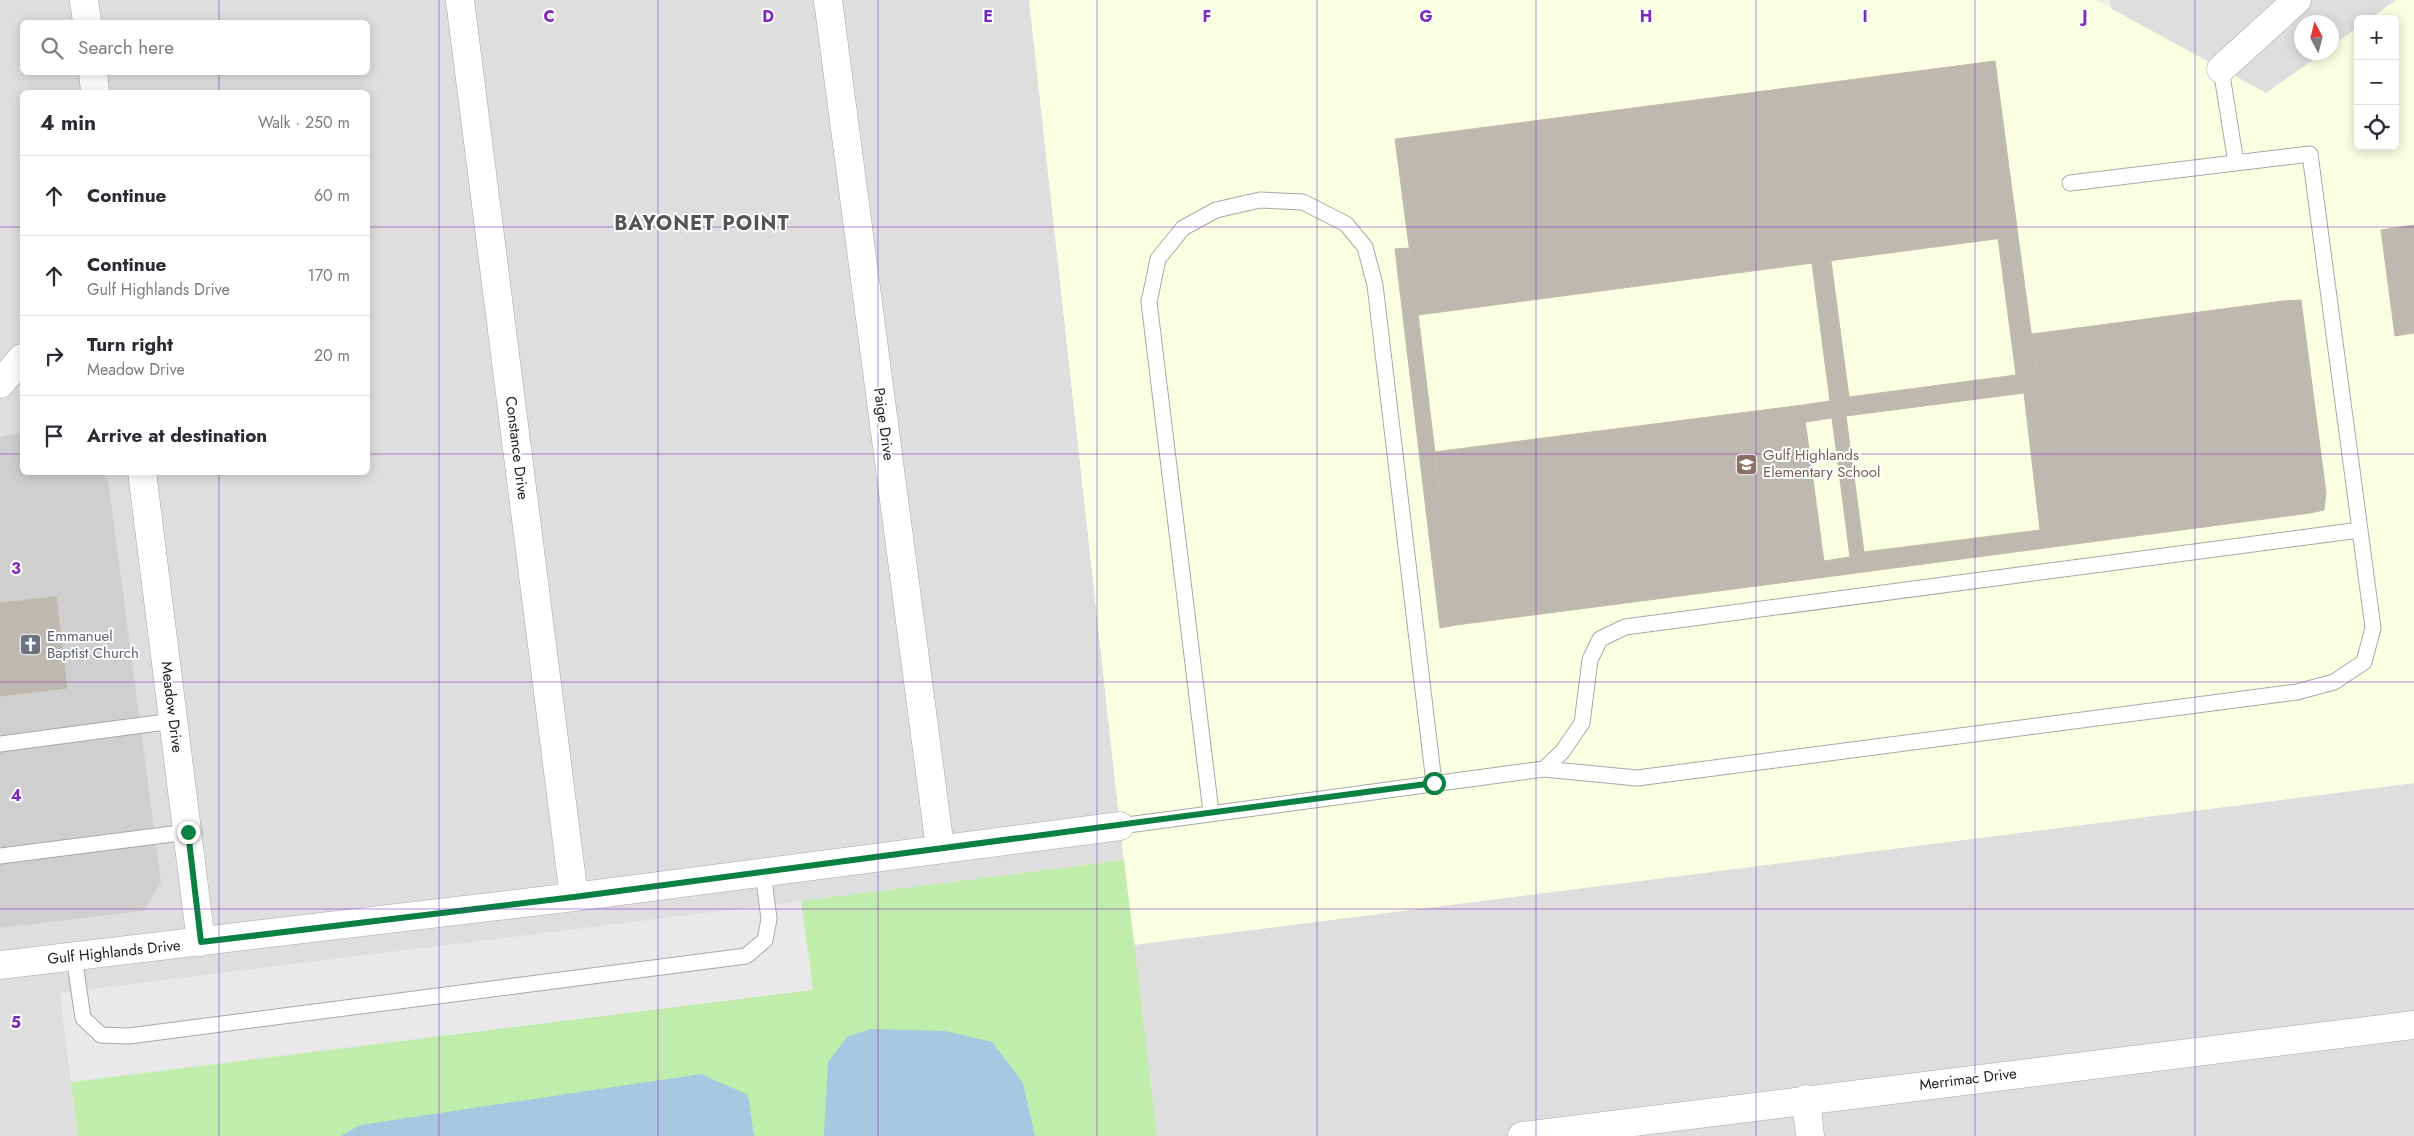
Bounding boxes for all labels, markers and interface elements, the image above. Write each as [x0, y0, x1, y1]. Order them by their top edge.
text: C [543, 5, 555, 28]
text: D [762, 5, 774, 28]
text: E [983, 5, 993, 28]
text: F [1203, 5, 1211, 28]
text: G [1419, 5, 1433, 28]
text: H [1640, 5, 1652, 28]
text: I [1862, 5, 1868, 28]
text: J [2079, 5, 2088, 28]
north arrow [2294, 15, 2339, 60]
map controls [2354, 15, 2399, 150]
button: + [2354, 15, 2399, 60]
search box [20, 20, 370, 75]
icon: search [38, 34, 66, 62]
text: Search here [78, 34, 174, 61]
button: − [2354, 60, 2399, 105]
button: locate [2354, 105, 2399, 150]
text: 4 min [40, 108, 96, 138]
text: Walk · 250 m [258, 111, 350, 134]
icon: ahead [40, 182, 68, 210]
text: Continue [87, 182, 166, 209]
text: 60 m [314, 184, 350, 207]
district label: BAYONET POINT [614, 209, 790, 238]
text: Continue [87, 251, 166, 278]
icon: ahead [40, 262, 68, 290]
text: 170 m [308, 264, 350, 287]
text: Gulf Highlands Drive [87, 278, 230, 301]
text: Turn right [87, 331, 173, 358]
icon: right [40, 342, 68, 370]
text: 20 m [314, 344, 350, 367]
text: Meadow Drive [87, 358, 185, 381]
street label: Paige Drive [868, 386, 900, 462]
street label: Constance Drive [500, 395, 534, 501]
icon: arrive [40, 422, 68, 450]
text: Arrive at destination [87, 422, 267, 449]
place label: Gulf Highlands Elementary School [1763, 444, 1880, 483]
school or university icon: Gulf Highlands Elementary School [1735, 452, 1759, 476]
text: 3 [11, 557, 21, 580]
place label: Emmanuel Baptist Church [47, 625, 139, 664]
church icon: Emmanuel Baptist Church [19, 633, 43, 657]
street label: Meadow Drive [155, 660, 189, 754]
route start [1423, 772, 1446, 795]
text: 4 [10, 784, 22, 807]
route end [177, 821, 200, 844]
street label: Gulf Highlands Drive [46, 934, 182, 970]
text: 5 [11, 1011, 21, 1034]
street label: Merrimac Drive [1918, 1062, 2018, 1096]

